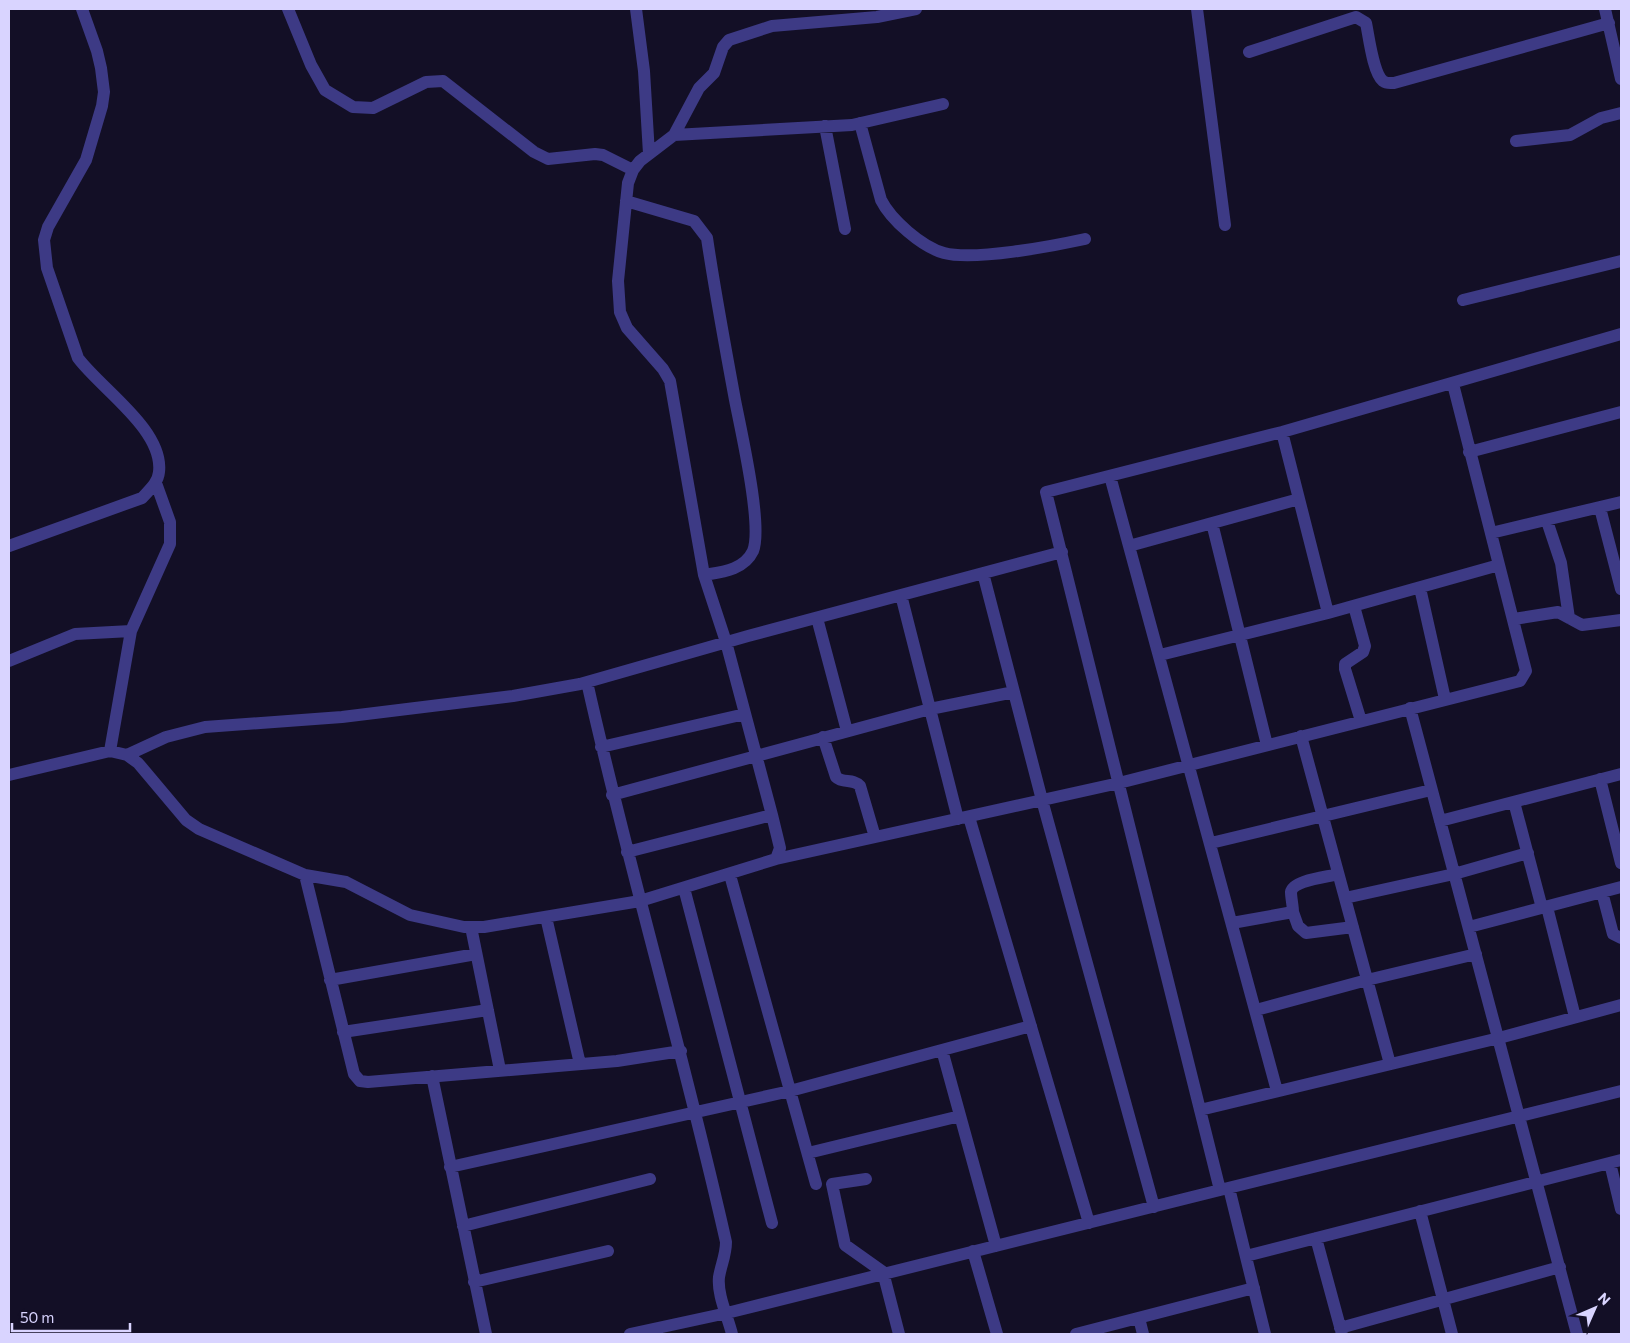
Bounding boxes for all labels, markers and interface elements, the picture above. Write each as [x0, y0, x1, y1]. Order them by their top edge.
north arrow [1570, 1283, 1620, 1333]
text: N [1595, 1289, 1614, 1308]
scale bar [12, 1300, 130, 1332]
text: 50 m [20, 1308, 54, 1326]

